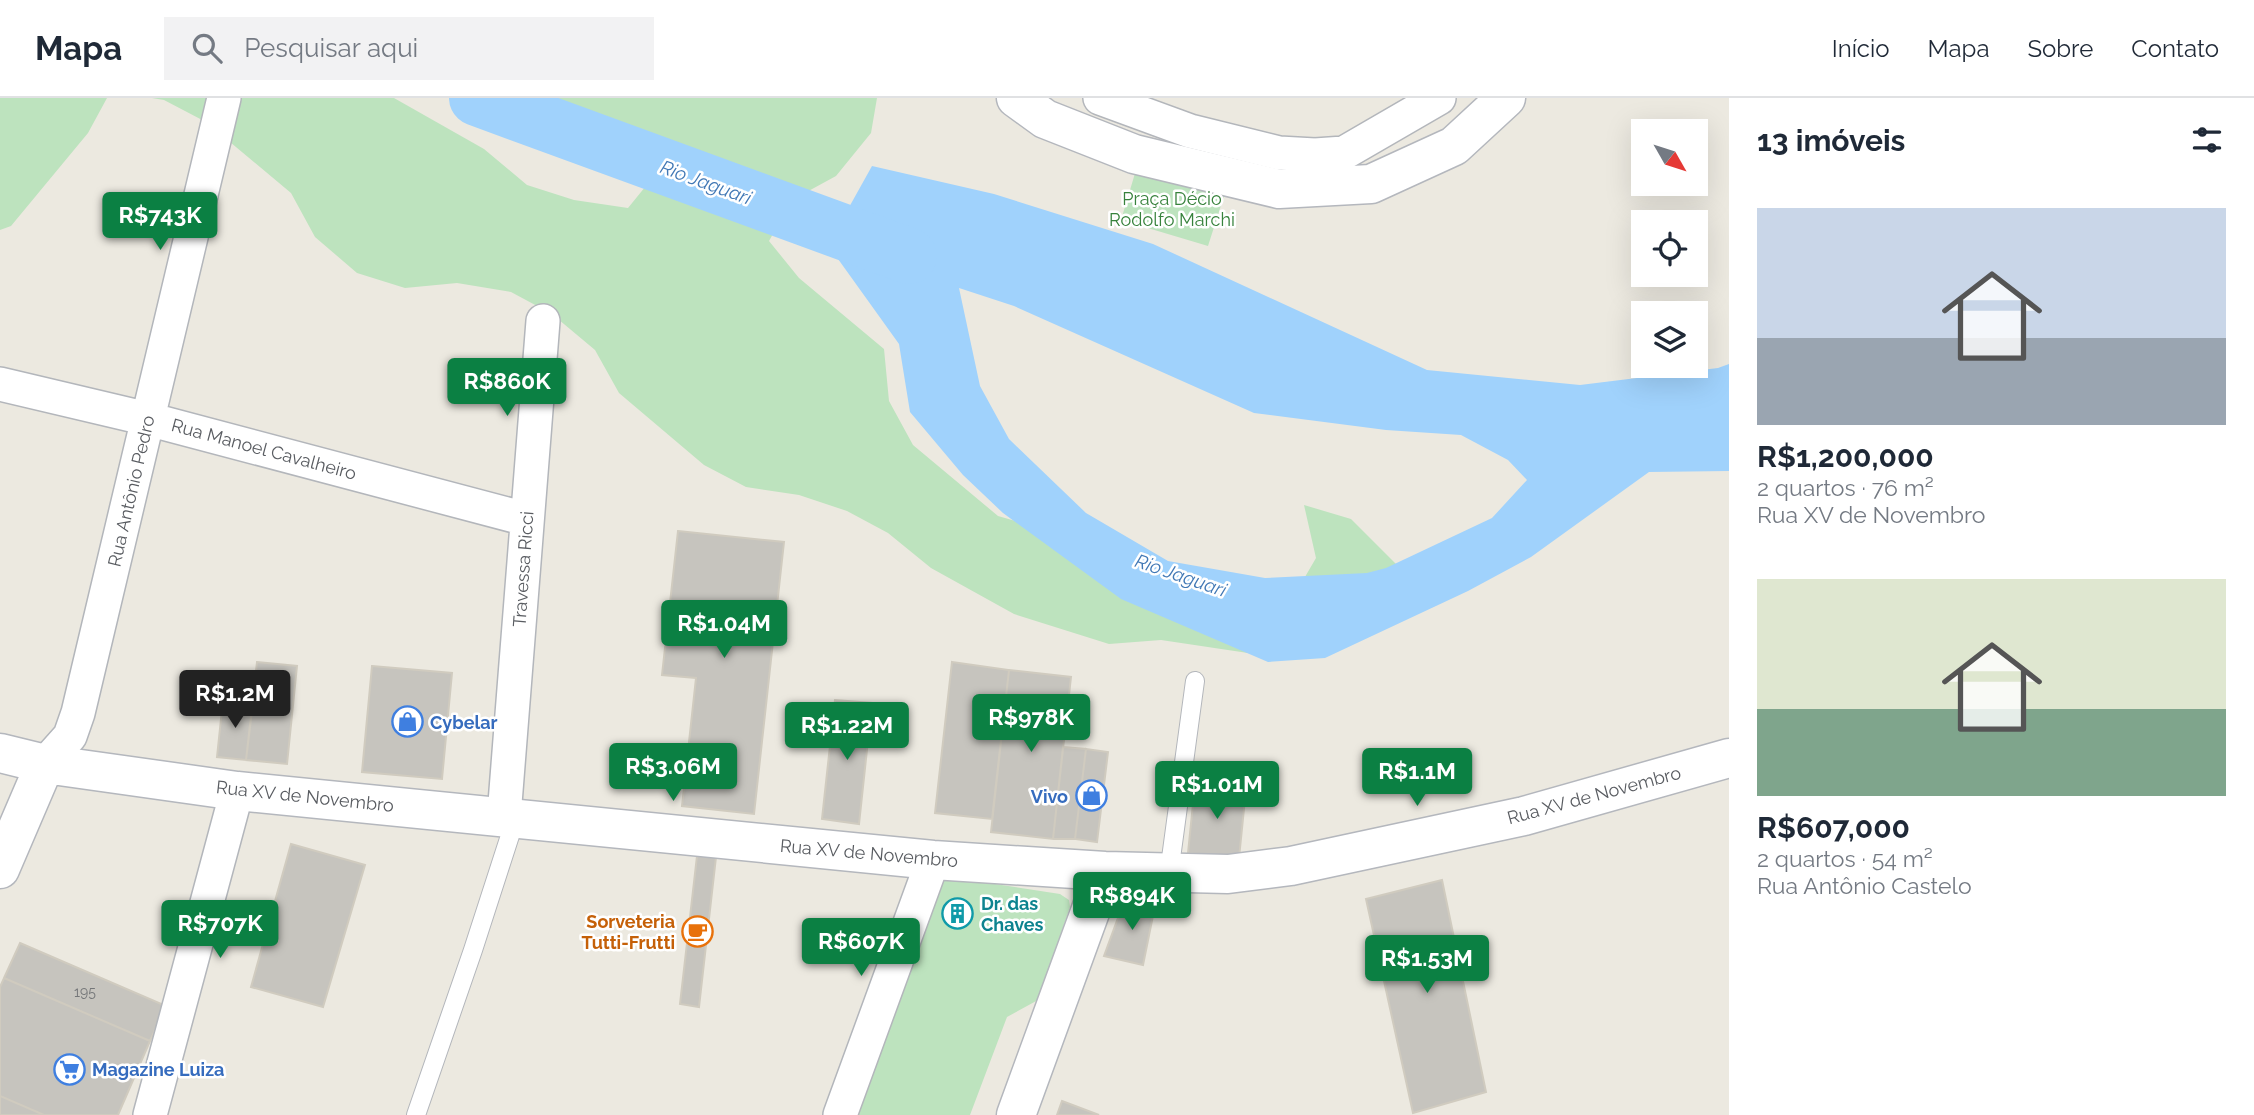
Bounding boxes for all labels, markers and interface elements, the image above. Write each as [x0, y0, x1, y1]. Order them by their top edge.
search box [164, 17, 654, 80]
text: Mapa [35, 29, 122, 68]
icon: search [188, 29, 226, 67]
text: Pesquisar aqui [244, 33, 418, 63]
text: Início [1832, 34, 1890, 63]
text: Mapa [1928, 34, 1989, 63]
text: Sobre [2027, 34, 2093, 63]
text: Contato [2131, 34, 2219, 63]
north arrow [1631, 119, 1708, 196]
map controls [1631, 119, 1708, 378]
icon: filters [2188, 121, 2226, 159]
text: 13 imóveis [1757, 123, 1905, 158]
water label: Rio Jaguari [658, 155, 755, 209]
park label: Praça Décio Rodolfo Marchi [1109, 188, 1235, 230]
pin: R$743K [103, 192, 217, 252]
text: R$743K [118, 201, 202, 228]
button: locate [1631, 210, 1708, 287]
icon: home [1929, 253, 2055, 379]
button: layers [1631, 301, 1708, 378]
pin: R$860K [450, 358, 564, 418]
text: R$860K [463, 367, 551, 394]
street label: Rua Antônio Pedro [103, 413, 159, 569]
street label: Rua Manoel Cavalheiro [169, 414, 359, 484]
text: R$1,200,000 [1757, 439, 1934, 474]
text: 2 quartos · 76 m² [1757, 474, 1934, 501]
text: Rua XV de Novembro [1757, 501, 1985, 528]
street label: Travessa Ricci [508, 510, 538, 628]
water label: Rio Jaguari [1132, 549, 1230, 601]
pin: R$1.04M [659, 601, 789, 660]
text: R$1.04M [677, 609, 771, 636]
icon: home [1929, 624, 2055, 750]
pin: R$1.2M [178, 670, 292, 730]
text: R$1.2M [195, 679, 275, 706]
pin: R$978K [974, 694, 1088, 754]
pin: R$1.22M [782, 702, 912, 762]
text: R$978K [988, 703, 1074, 730]
shop icon: Cybelar [390, 705, 424, 739]
text: R$1.22M [801, 711, 893, 738]
place label: Cybelar [430, 712, 497, 733]
pin: R$3.06M [608, 744, 738, 803]
pin: R$1.1M [1360, 748, 1474, 808]
text: R$3.06M [625, 752, 721, 779]
text: R$1.1M [1378, 757, 1456, 784]
pin: R$1.01M [1152, 762, 1282, 821]
street label: Rua XV de Novembro [1505, 762, 1683, 828]
text: R$1.01M [1171, 770, 1263, 797]
street label: Rua XV de Novembro [215, 776, 395, 816]
shop icon: Vivo [1074, 779, 1108, 813]
place label: Vivo [1031, 786, 1068, 807]
text: R$607,000 [1757, 810, 1910, 845]
street label: Rua XV de Novembro [779, 835, 959, 871]
text: 2 quartos · 54 m² [1757, 845, 1933, 872]
pin: R$894K [1075, 872, 1189, 932]
text: Rua Antônio Castelo [1757, 872, 1972, 899]
text: R$894K [1089, 881, 1175, 908]
place label: Dr. das Chaves [981, 893, 1044, 935]
building icon: Dr. das Chaves [941, 896, 975, 930]
pin: R$707K [163, 900, 277, 960]
text: R$707K [177, 909, 263, 936]
place label: Sorveteria Tutti-Frutti [582, 911, 675, 953]
cafe icon: Sorveteria Tutti-Frutti [681, 914, 715, 948]
pin: R$607K [804, 918, 918, 978]
text: R$607K [818, 927, 904, 954]
pin: R$1.53M [1362, 936, 1492, 995]
text: R$1.53M [1381, 944, 1473, 971]
house number: 195 [74, 984, 96, 1000]
supermarket icon: Magazine Luiza [52, 1052, 86, 1086]
place label: Magazine Luiza [92, 1059, 224, 1080]

